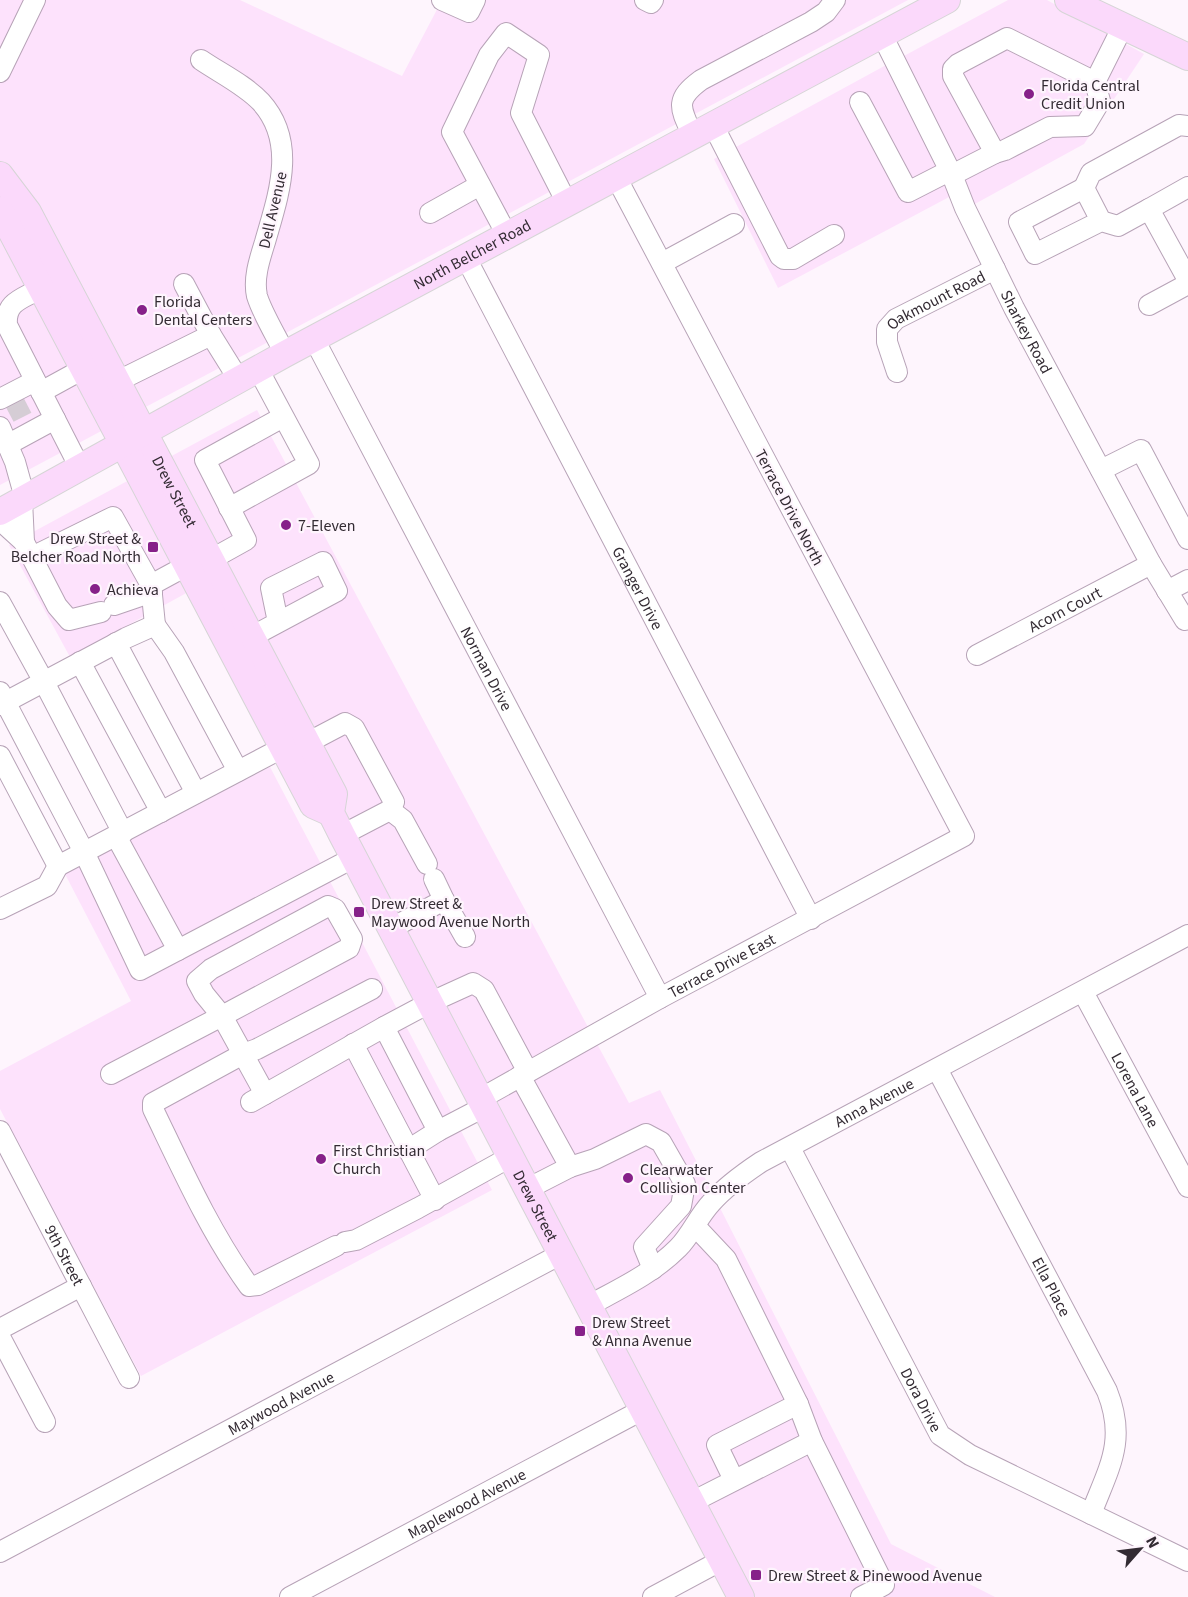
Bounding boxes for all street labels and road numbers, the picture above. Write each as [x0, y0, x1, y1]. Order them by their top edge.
street label: Dell Avenue [253, 169, 293, 251]
street label: North Belcher Road [410, 214, 535, 295]
street label: Oakmount Road [881, 266, 989, 335]
street label: Sharkey Road [995, 286, 1057, 378]
street label: Terrace Drive North [749, 445, 829, 570]
street label: Drew Street [146, 452, 202, 532]
street label: Granger Drive [606, 543, 668, 634]
street label: Acorn Court [1025, 582, 1106, 638]
street label: Norman Drive [455, 623, 517, 715]
street label: Terrace Drive East [664, 928, 780, 1004]
street label: Lorena Lane [1106, 1049, 1164, 1132]
street label: Anna Avenue [831, 1073, 918, 1133]
street label: Drew Street [507, 1166, 563, 1246]
street label: 9th Street [39, 1221, 89, 1290]
street label: Ella Place [1026, 1254, 1076, 1321]
street label: Dora Drive [895, 1364, 947, 1436]
street label: Maywood Avenue [224, 1366, 338, 1441]
street label: Maplewood Avenue [404, 1464, 530, 1544]

